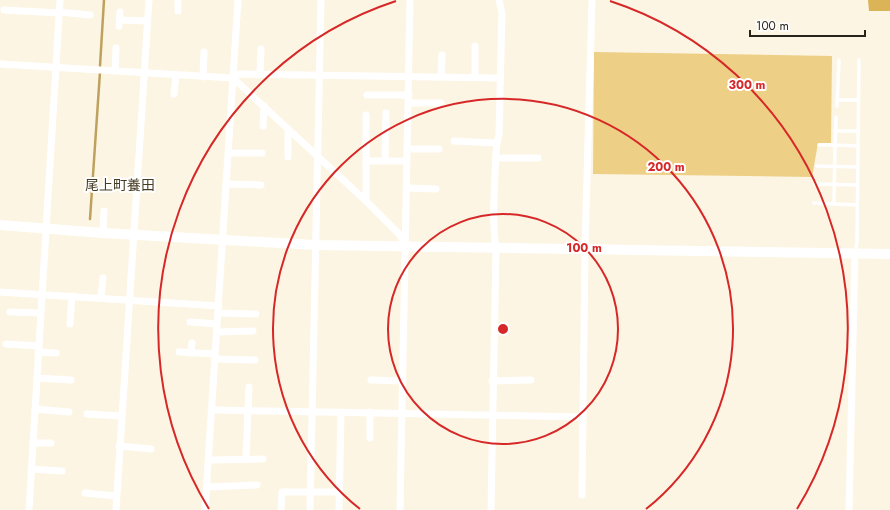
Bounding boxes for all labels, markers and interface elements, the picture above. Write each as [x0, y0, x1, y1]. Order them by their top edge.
scale bar [750, 12, 865, 38]
text: 100 m [756, 17, 789, 35]
text: 300 m [729, 76, 766, 94]
text: 200 m [647, 158, 685, 176]
district label: 尾上町養田 [85, 175, 155, 195]
text: 100 m [566, 239, 602, 257]
centre of rings [496, 322, 510, 336]

